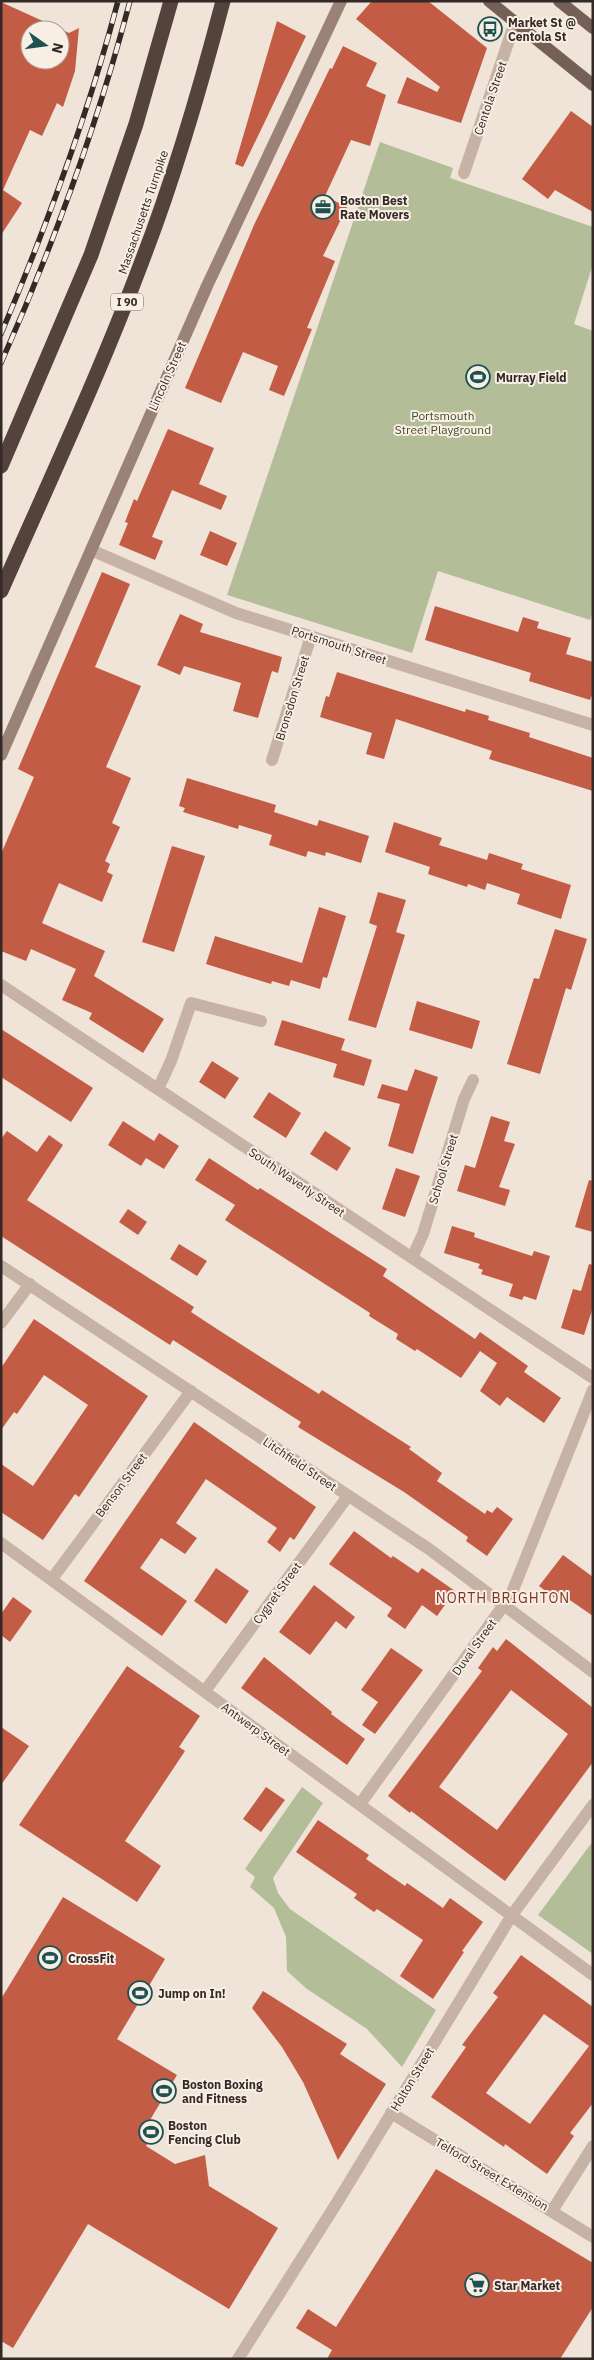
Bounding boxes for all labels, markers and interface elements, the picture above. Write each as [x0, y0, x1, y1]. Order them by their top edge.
place label: Market St @ Centola St [508, 15, 576, 44]
bus stop icon: Market St @ Centola St [477, 16, 503, 42]
north arrow [20, 20, 70, 70]
text: N [48, 41, 68, 55]
street label: Centola Street [470, 59, 510, 137]
street label: Massachusetts Turnpike [115, 148, 171, 276]
place label: Boston Best Rate Movers [340, 193, 409, 222]
office icon: Boston Best Rate Movers [310, 194, 336, 220]
road number: I 90 [111, 294, 143, 310]
street label: Lincoln Street [145, 339, 189, 413]
sports icon: Murray Field [465, 364, 491, 390]
place label: Murray Field [496, 370, 567, 385]
park label: Portsmouth Street Playground [395, 408, 491, 437]
street label: Portsmouth Street [290, 623, 388, 667]
street label: Bronsdon Street [272, 654, 312, 742]
street label: School Street [425, 1132, 461, 1206]
street label: South Waverly Street [246, 1144, 348, 1220]
street label: Litchfield Street [260, 1434, 340, 1494]
street label: Benson Street [92, 1450, 150, 1520]
street label: Cygnet Street [250, 1559, 304, 1627]
district label: NORTH BRIGHTON [436, 1589, 570, 1607]
street label: Duval Street [449, 1616, 499, 1678]
street label: Antwerp Street [219, 1699, 293, 1759]
sports icon: CrossFit [37, 1945, 63, 1971]
place label: CrossFit [68, 1951, 115, 1966]
sports icon: Jump on In! [127, 1980, 153, 2006]
place label: Jump on In! [158, 1986, 226, 2001]
street label: Holton Street [387, 2044, 437, 2114]
place label: Boston Boxing and Fitness [182, 2077, 263, 2106]
sports icon: Boston Boxing and Fitness [151, 2078, 177, 2104]
place label: Boston Fencing Club [168, 2118, 241, 2147]
sports icon: Boston Fencing Club [138, 2119, 164, 2145]
street label: Telford Street Extension [433, 2134, 551, 2214]
supermarket icon: Star Market [464, 2272, 490, 2298]
place label: Star Market [494, 2278, 560, 2293]

